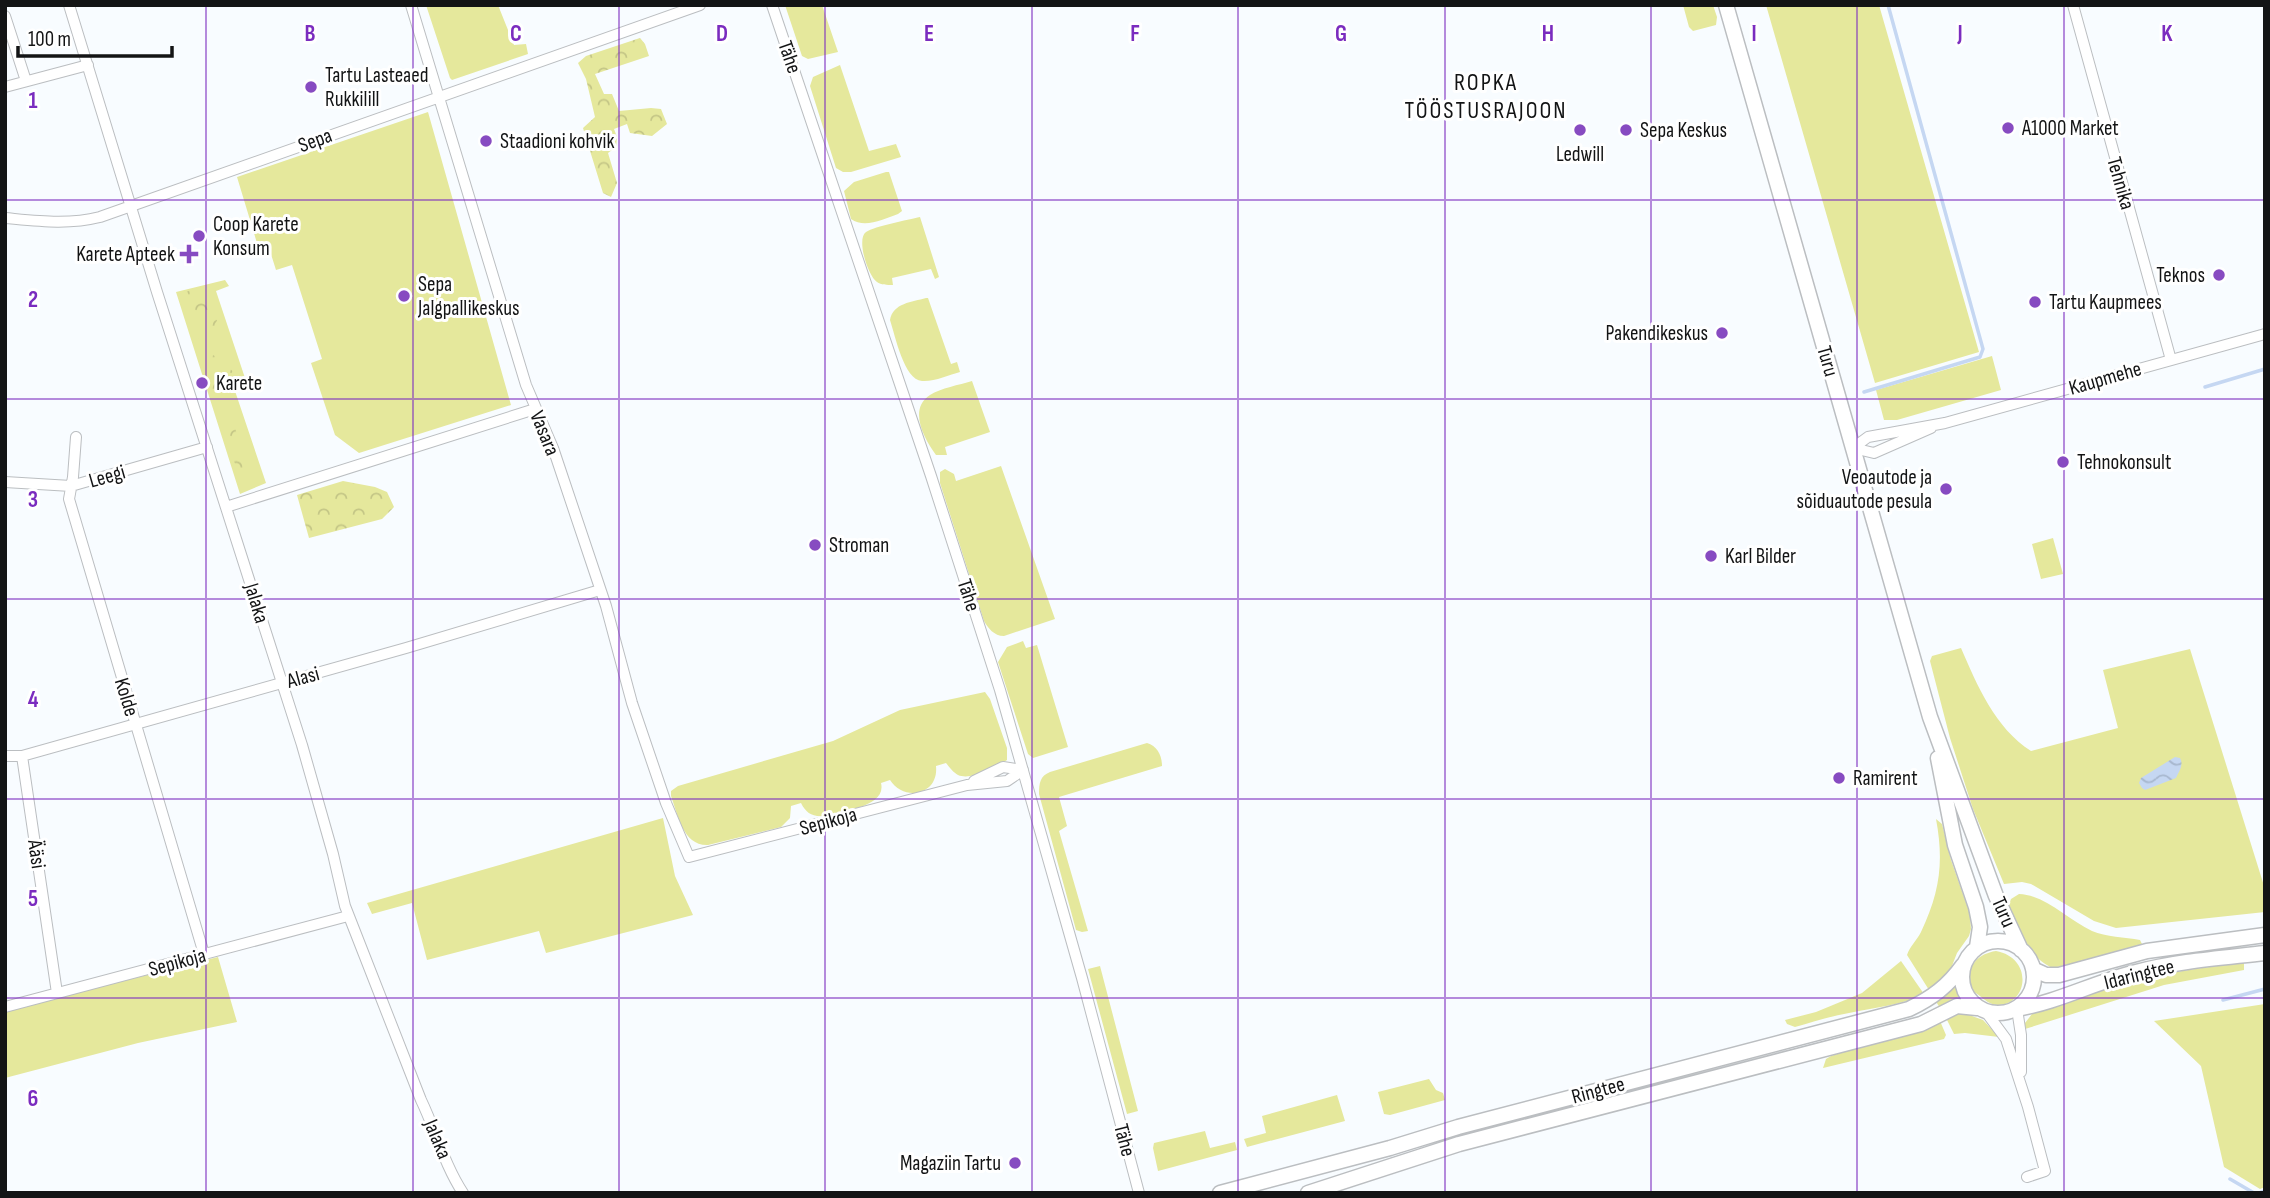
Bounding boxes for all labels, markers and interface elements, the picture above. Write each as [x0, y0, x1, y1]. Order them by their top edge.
scale bar [18, 14, 172, 58]
text: B [305, 20, 316, 48]
text: C [510, 20, 522, 48]
text: D [716, 20, 728, 48]
text: E [924, 20, 934, 48]
text: F [1130, 20, 1140, 48]
text: G [1335, 20, 1347, 48]
text: H [1542, 20, 1554, 48]
text: I [1751, 20, 1757, 48]
text: J [1956, 20, 1963, 48]
text: K [2161, 20, 2173, 48]
text: 100 m [28, 27, 71, 52]
street label: Tähe [772, 38, 807, 77]
place label: Tartu Lasteaed Rukkilill [325, 63, 428, 112]
district label: ROPKA TÖÖSTUSRAJOON [1404, 68, 1568, 125]
marker: Tartu Lasteaed Rukkilill [303, 79, 319, 95]
text: 1 [28, 87, 38, 115]
place label: A1000 Market [2021, 116, 2119, 141]
place label: Sepa Keskus [1640, 118, 1727, 143]
marker: A1000 Market [2000, 120, 2016, 136]
marker: Ledwill [1572, 122, 1588, 138]
marker: Sepa Keskus [1618, 122, 1634, 138]
street label: Sepa [295, 123, 336, 158]
place label: Staadioni kohvik [500, 129, 614, 154]
marker: Staadioni kohvik [478, 133, 494, 149]
place label: Ledwill [1556, 142, 1604, 167]
street label: Tehnika [2101, 154, 2140, 212]
place label: Coop Karete Konsum [213, 212, 299, 261]
marker: Coop Karete Konsum [191, 228, 207, 244]
place label: Karete Apteek [76, 242, 175, 267]
marker: Karete Apteek [181, 246, 197, 262]
place label: Teknos [2156, 263, 2205, 288]
marker: Teknos [2211, 267, 2227, 283]
place label: Sepa Jalgpallikeskus [417, 272, 520, 321]
text: 2 [28, 286, 38, 314]
marker: Sepa Jalgpallikeskus [396, 288, 412, 304]
place label: Tartu Kaupmees [2049, 290, 2162, 315]
marker: Tartu Kaupmees [2027, 294, 2043, 310]
place label: Pakendikeskus [1606, 321, 1708, 346]
marker: Pakendikeskus [1714, 325, 1730, 341]
street label: Turu [1811, 343, 1844, 379]
street label: Kaupmehe [2066, 356, 2144, 401]
place label: Karete [216, 371, 262, 396]
marker: Karete [194, 375, 210, 391]
street label: Vasara [524, 407, 565, 459]
place label: Tehnokonsult [2077, 450, 2171, 475]
marker: Tehnokonsult [2055, 454, 2071, 470]
street label: Leegi [86, 459, 128, 494]
place label: Veoautode ja sõiduautode pesula [1797, 465, 1932, 514]
marker: Veoautode ja sõiduautode pesula [1938, 481, 1954, 497]
text: 3 [28, 486, 38, 514]
place label: Stroman [829, 533, 889, 558]
marker: Stroman [807, 537, 823, 553]
place label: Karl Bilder [1725, 544, 1796, 569]
marker: Karl Bilder [1703, 548, 1719, 564]
street label: Tähe [952, 576, 985, 615]
street label: Jalaka [238, 579, 274, 626]
street label: Alasi [283, 661, 322, 694]
street label: Kolde [109, 675, 144, 719]
text: 4 [28, 686, 39, 714]
place label: Ramirent [1853, 766, 1918, 791]
marker: Ramirent [1831, 770, 1847, 786]
street label: Sepikoja [797, 802, 860, 841]
street label: Ääsi [22, 837, 51, 870]
text: 5 [28, 885, 38, 913]
street label: Turu [1986, 893, 2021, 931]
street label: Sepikoja [146, 943, 209, 982]
street label: Idaringtee [2101, 954, 2177, 995]
street label: Ringtee [1569, 1071, 1627, 1110]
text: 6 [28, 1085, 38, 1113]
street label: Jalaka [418, 1115, 457, 1163]
street label: Tähe [1108, 1121, 1141, 1159]
place label: Magaziin Tartu [900, 1151, 1001, 1176]
marker: Magaziin Tartu [1007, 1155, 1023, 1171]

